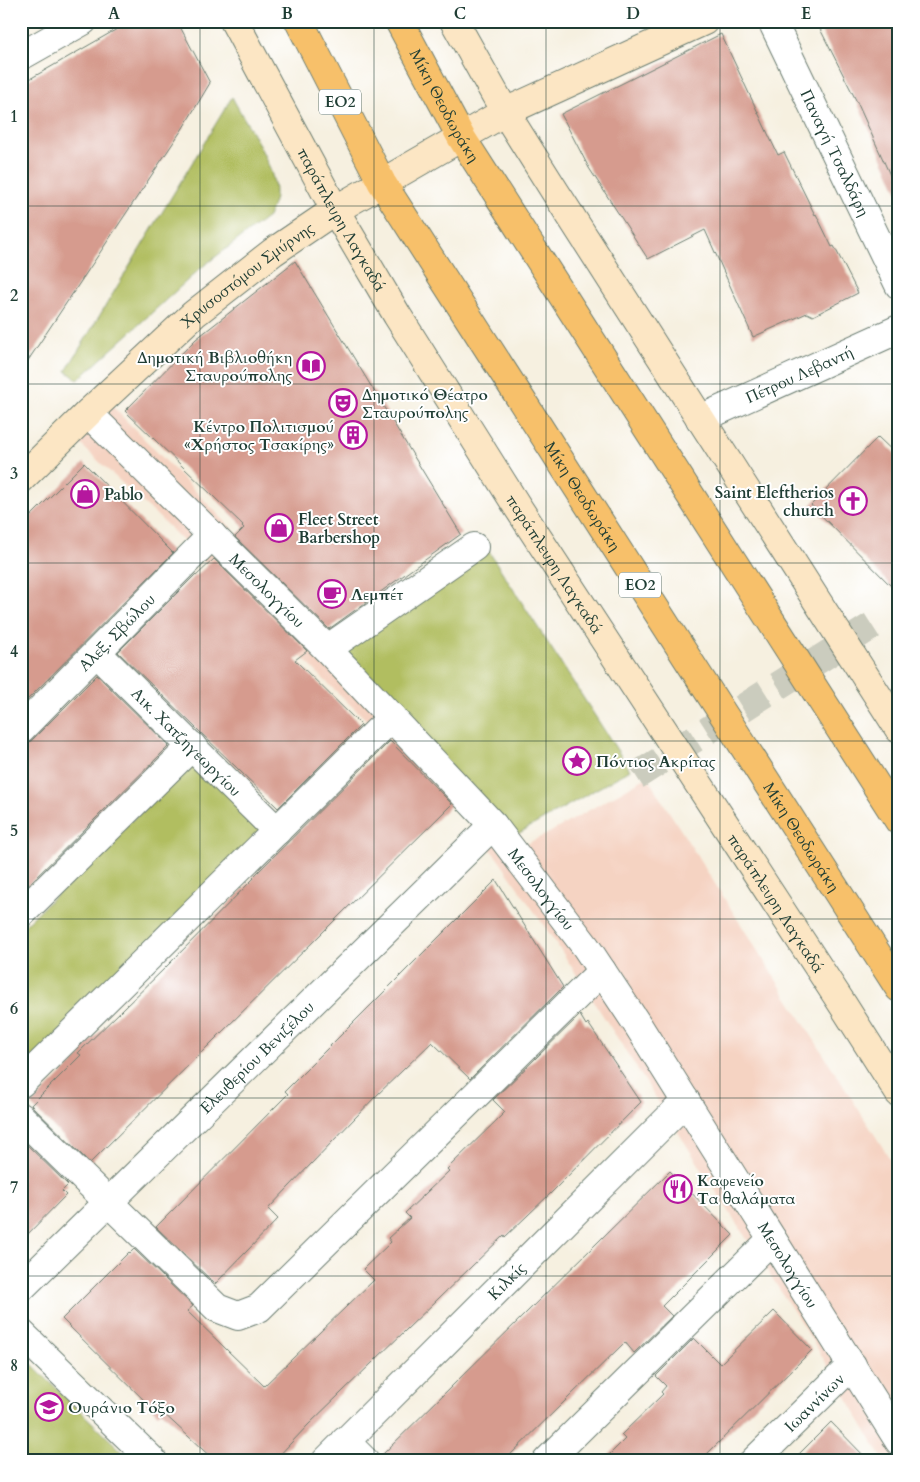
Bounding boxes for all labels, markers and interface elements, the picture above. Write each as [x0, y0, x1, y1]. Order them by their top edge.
text: A [108, 3, 120, 25]
text: B [281, 3, 293, 25]
text: C [454, 3, 466, 25]
text: D [626, 3, 640, 25]
text: E [801, 3, 811, 25]
street label: Μίκη Θεοδωράκη [404, 45, 484, 167]
street label: Παναγή Τσαλδάρη [794, 86, 874, 220]
road number: ΕΟ2 [319, 90, 361, 114]
text: 1 [10, 106, 18, 128]
street label: παράπλευρη Λαγκαδά [291, 144, 391, 296]
street label: Χρυσοστόμου Σμύρνης [176, 217, 319, 333]
text: 2 [10, 285, 18, 307]
street label: Πέτρου Λεβαντή [742, 341, 857, 409]
place label: Δημοτική Βιβλιοθήκη Σταυρούπολης [137, 347, 292, 387]
library icon: Δημοτική Βιβλιοθήκη Σταυρούπολης [296, 351, 326, 381]
place label: Δημοτικό Θέατρο Σταυρούπολης [362, 384, 488, 424]
theatre icon: Δημοτικό Θέατρο Σταυρούπολης [328, 388, 358, 418]
place label: Κέντρο Πολιτισμού «Χρήστος Τσακίρης» [184, 416, 334, 456]
building icon: Κέντρο Πολιτισμού «Χρήστος Τσακίρης» [338, 420, 368, 450]
street label: Μίκη Θεοδωράκη [539, 437, 626, 556]
text: 3 [10, 463, 18, 485]
shop icon: Pablo [70, 479, 100, 509]
place label: Saint Eleftherios church [715, 482, 834, 522]
place label: Pablo [104, 484, 143, 506]
church icon: Saint Eleftherios church [838, 486, 868, 516]
street label: παράπλευρη Λαγκαδά [500, 490, 608, 639]
place label: Fleet Street Barbershop [298, 509, 380, 549]
shop icon: Fleet Street Barbershop [264, 513, 294, 543]
street label: Μεσολογγίου [224, 549, 309, 633]
road number: ΕΟ2 [619, 572, 661, 598]
cafe icon: Λεμπέτ [317, 579, 347, 609]
place label: Λεμπέτ [351, 584, 404, 606]
street label: Αλεξ. Σβώλου [74, 589, 160, 677]
text: 4 [10, 641, 18, 663]
street label: Αικ. Χατζηγεωργίου [126, 683, 246, 802]
place icon: Πόντιος Ακρίτας [562, 746, 592, 776]
place label: Πόντιος Ακρίτας [596, 751, 716, 773]
street label: Μίκη Θεοδωράκη [758, 778, 844, 896]
text: 5 [10, 820, 18, 842]
street label: παράπλευρη Λαγκαδά [722, 829, 829, 978]
street label: Μεσολογγίου [502, 844, 579, 935]
street label: Ελευθερίου Βενιζέλου [195, 996, 319, 1119]
text: 6 [10, 998, 18, 1020]
place label: Καφενείο Τα θαλάματα [697, 1170, 796, 1210]
restaurant icon: Καφενείο Τα θαλάματα [663, 1174, 693, 1204]
text: 7 [10, 1177, 18, 1199]
street label: Μεσολογγίου [752, 1218, 823, 1313]
street label: Κιλκίς [483, 1257, 531, 1305]
text: 8 [10, 1355, 18, 1377]
street label: Ιωαννίνων [780, 1368, 850, 1437]
school or university icon: Ουράνιο Τόξο [34, 1392, 64, 1422]
place label: Ουράνιο Τόξο [68, 1397, 175, 1419]

